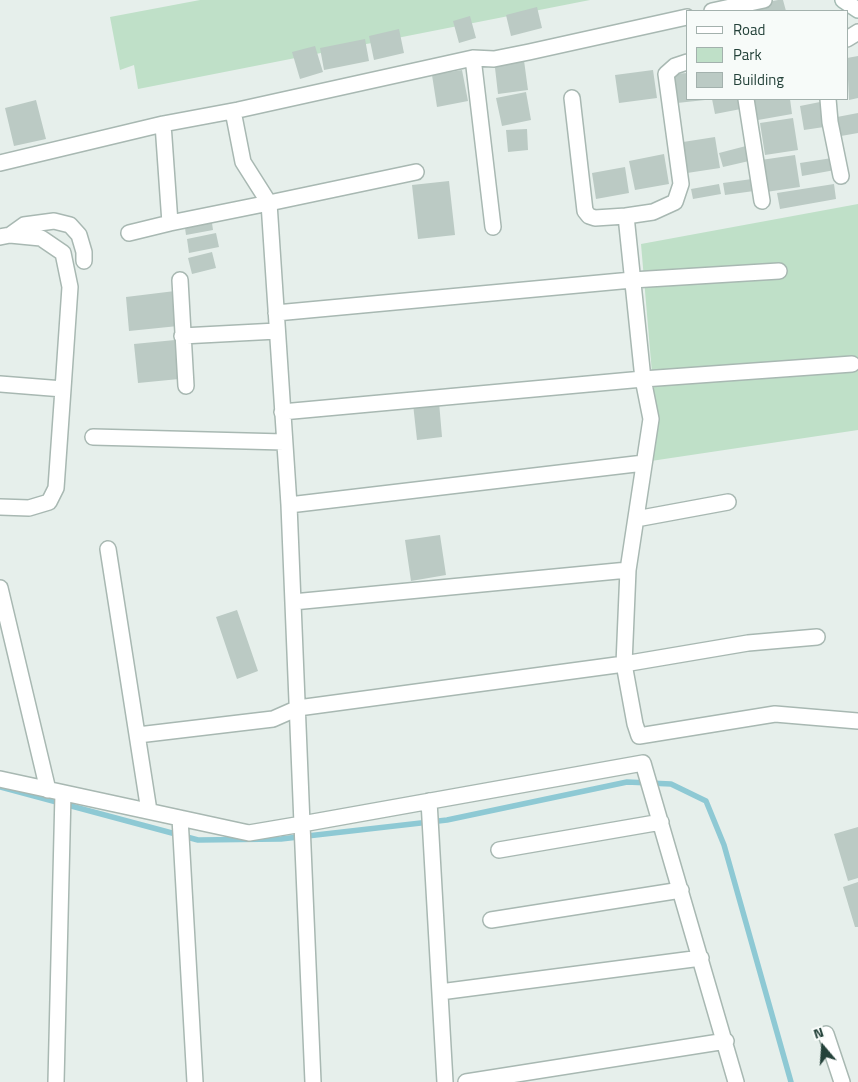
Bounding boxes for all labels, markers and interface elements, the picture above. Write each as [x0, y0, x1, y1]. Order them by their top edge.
legend [686, 10, 848, 100]
text: Road [733, 18, 765, 41]
text: Park [733, 43, 762, 66]
text: Building [733, 68, 784, 91]
text: N [810, 1021, 826, 1044]
north arrow [798, 1022, 848, 1072]

